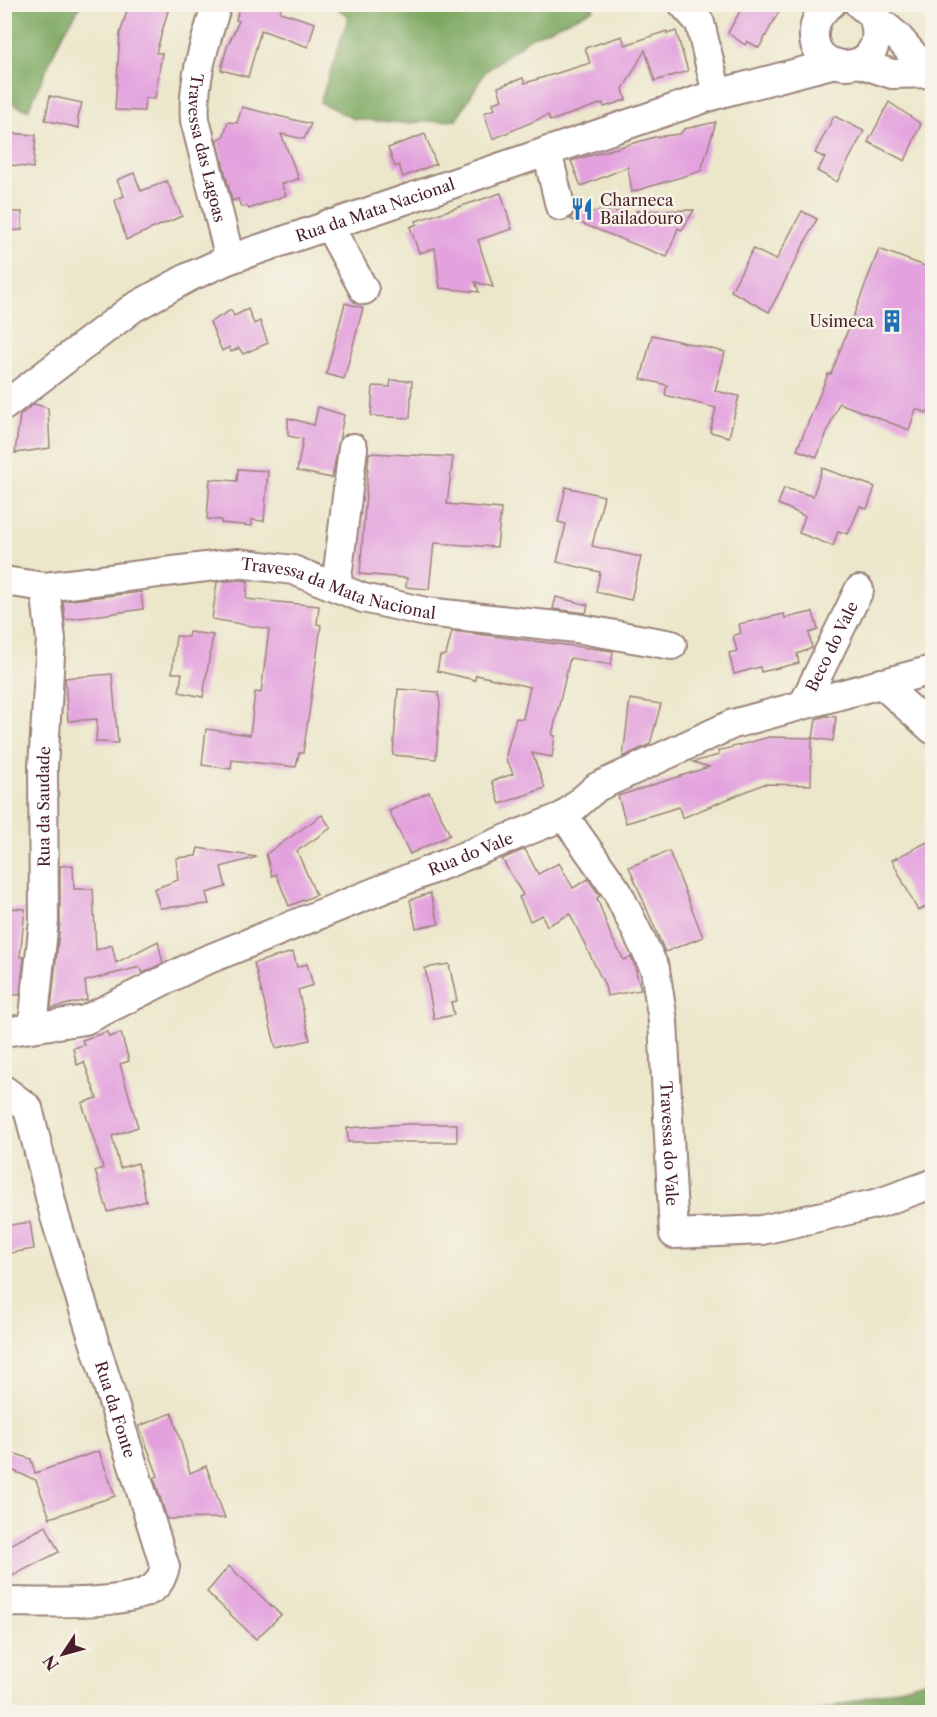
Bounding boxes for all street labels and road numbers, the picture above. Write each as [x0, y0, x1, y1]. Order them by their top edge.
street label: Travessa das Lagoas [184, 72, 230, 224]
street label: Rua da Mata Nacional [293, 174, 457, 246]
street label: Travessa da Mata Nacional [240, 553, 437, 623]
street label: Beco do Vale [801, 598, 862, 695]
street label: Rua da Saudade [33, 745, 54, 867]
street label: Rua do Vale [425, 828, 516, 880]
street label: Travessa do Vale [656, 1081, 683, 1207]
street label: Rua da Fonte [91, 1358, 140, 1460]

